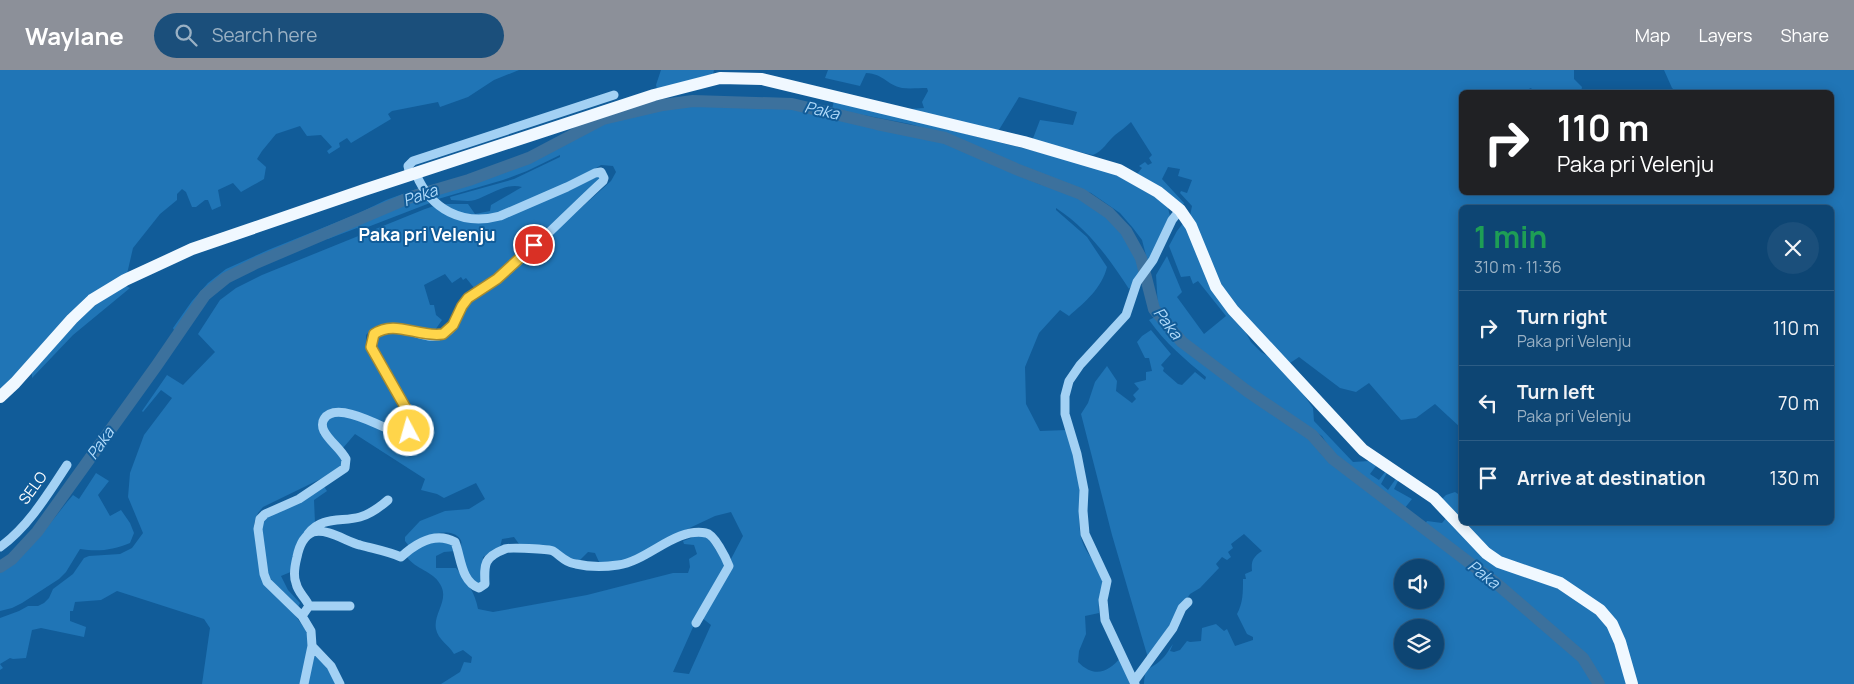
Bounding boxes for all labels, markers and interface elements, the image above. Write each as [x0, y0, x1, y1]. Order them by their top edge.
search box [154, 13, 504, 58]
text: Waylane [25, 19, 124, 52]
icon: search [172, 21, 200, 49]
text: Search here [212, 22, 317, 48]
text: Map [1635, 23, 1670, 47]
text: Layers [1698, 23, 1752, 47]
text: Share [1780, 23, 1829, 47]
water label: Paka [802, 95, 843, 125]
text: 110 m [1557, 104, 1649, 152]
icon: right [1474, 110, 1539, 175]
text: Paka pri Velenju [1557, 149, 1714, 179]
water label: Paka [400, 178, 441, 211]
text: 1 min [1474, 216, 1547, 257]
district label: Paka pri Velenju [359, 222, 495, 246]
button: close [1767, 222, 1819, 274]
pin [513, 224, 555, 266]
icon: arrive [520, 231, 548, 259]
text: 310 m · 11:36 [1474, 256, 1562, 278]
water label: Paka [1149, 302, 1188, 344]
text: Turn right [1517, 304, 1607, 330]
icon: right [1474, 314, 1502, 342]
text: 110 m [1773, 315, 1819, 341]
text: Paka pri Velenju [1517, 330, 1631, 352]
text: Turn left [1517, 379, 1595, 405]
icon: left [1474, 389, 1502, 417]
text: 70 m [1778, 390, 1819, 416]
position arrow [382, 404, 434, 456]
text: Paka pri Velenju [1517, 405, 1631, 427]
water label: Paka [81, 421, 120, 464]
icon: arrive [1474, 464, 1502, 492]
text: Arrive at destination [1517, 465, 1706, 491]
text: 130 m [1770, 465, 1819, 491]
street label: SELO [14, 467, 52, 508]
water label: Paka [1463, 555, 1505, 594]
map controls [1394, 559, 1444, 669]
button: sound [1394, 559, 1444, 609]
button: layers [1394, 619, 1444, 669]

